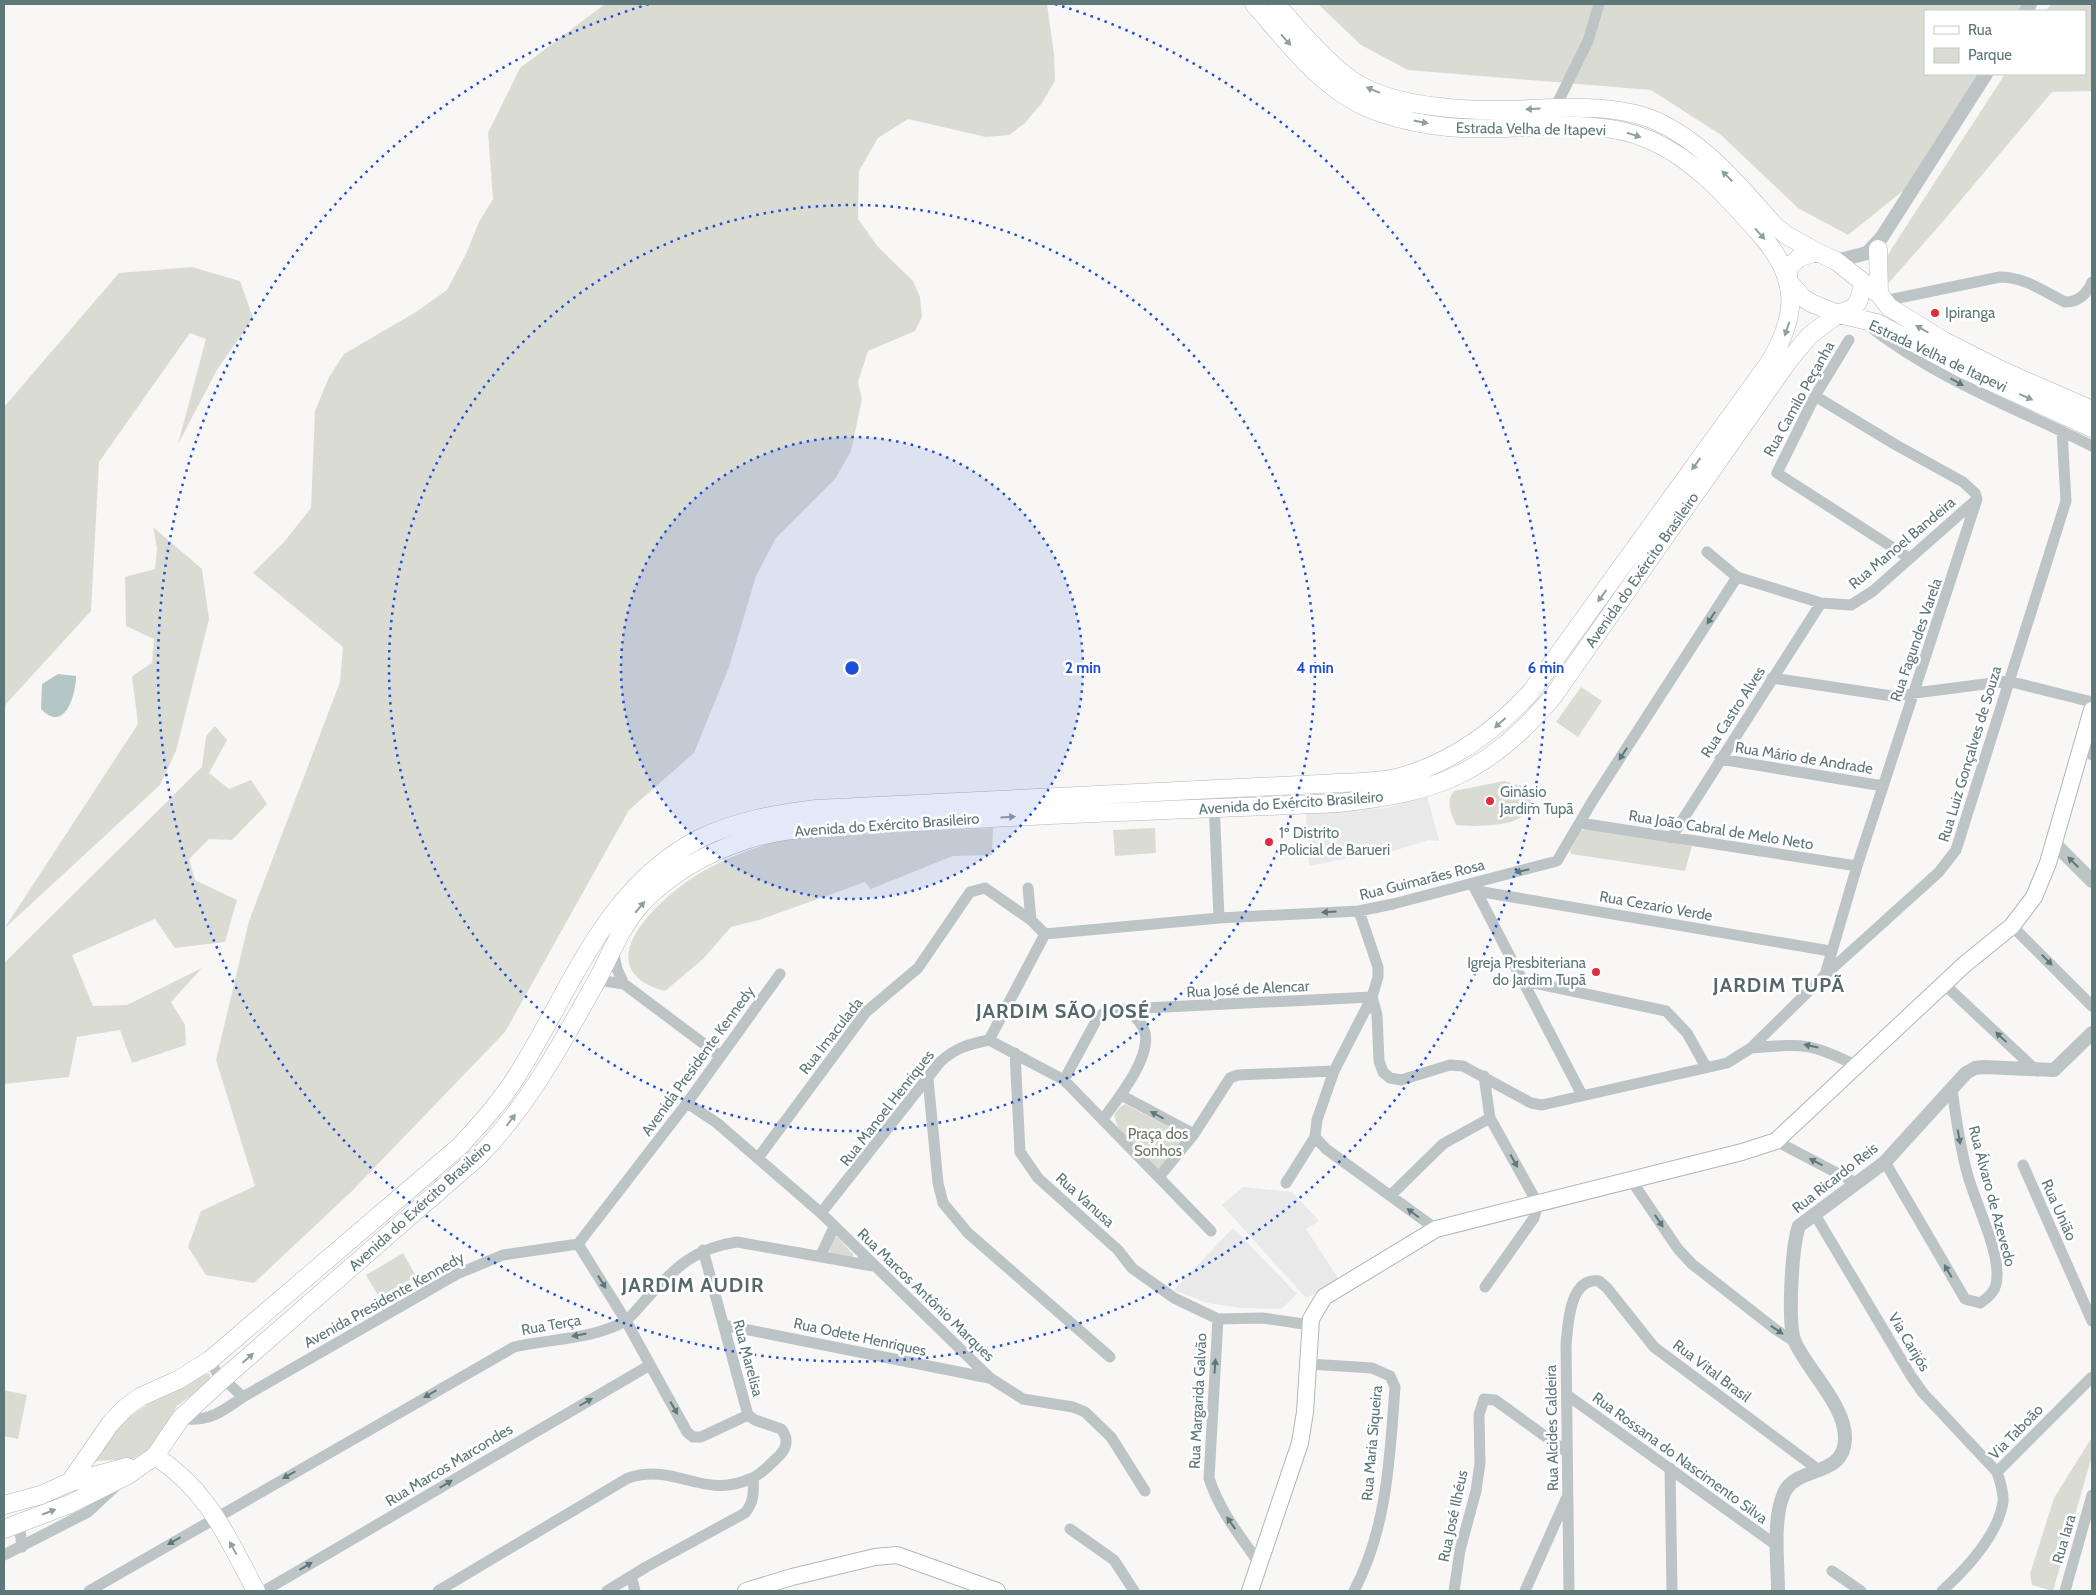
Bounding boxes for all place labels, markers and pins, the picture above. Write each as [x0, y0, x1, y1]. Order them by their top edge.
place label: Ipiranga [1945, 304, 1996, 322]
marker: Ipiranga [1929, 307, 1941, 319]
centre of rings [843, 659, 861, 677]
place label: Ginásio Jardim Tupã [1499, 783, 1574, 818]
marker: Ginásio Jardim Tupã [1484, 795, 1496, 807]
place label: 1º Distrito Policial de Barueri [1279, 824, 1390, 859]
marker: 1º Distrito Policial de Barueri [1263, 836, 1275, 848]
place label: Igreja Presbiteriana do Jardim Tupã [1467, 954, 1587, 989]
marker: Igreja Presbiteriana do Jardim Tupã [1590, 966, 1602, 978]

